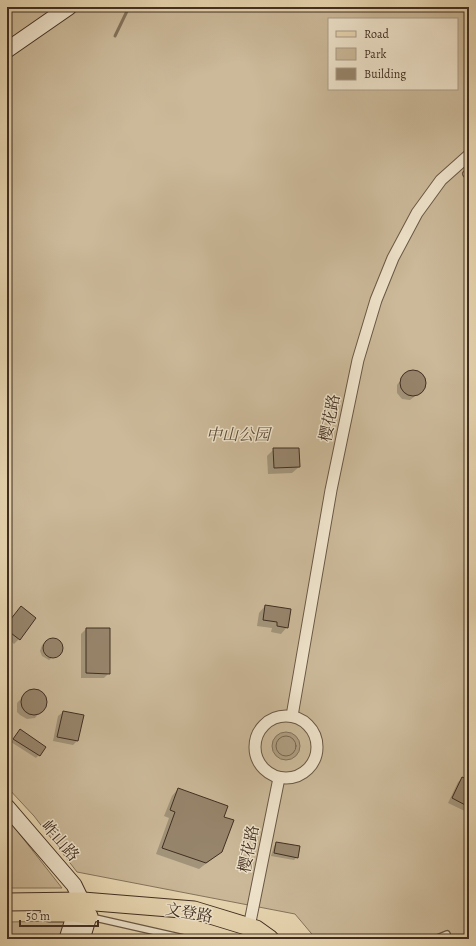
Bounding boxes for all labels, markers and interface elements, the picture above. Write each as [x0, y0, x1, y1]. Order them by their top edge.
legend [328, 18, 458, 90]
text: Road [364, 26, 390, 42]
text: Park [364, 46, 387, 62]
text: Building [364, 66, 406, 82]
street label: 樱花路 [315, 392, 345, 444]
park label: 中山公园 [206, 424, 273, 446]
street label: 岞山路 [36, 816, 84, 866]
street label: 樱花路 [234, 823, 264, 875]
street label: 文登路 [163, 898, 215, 928]
scale bar [20, 902, 98, 928]
text: 50 m [26, 908, 50, 924]

